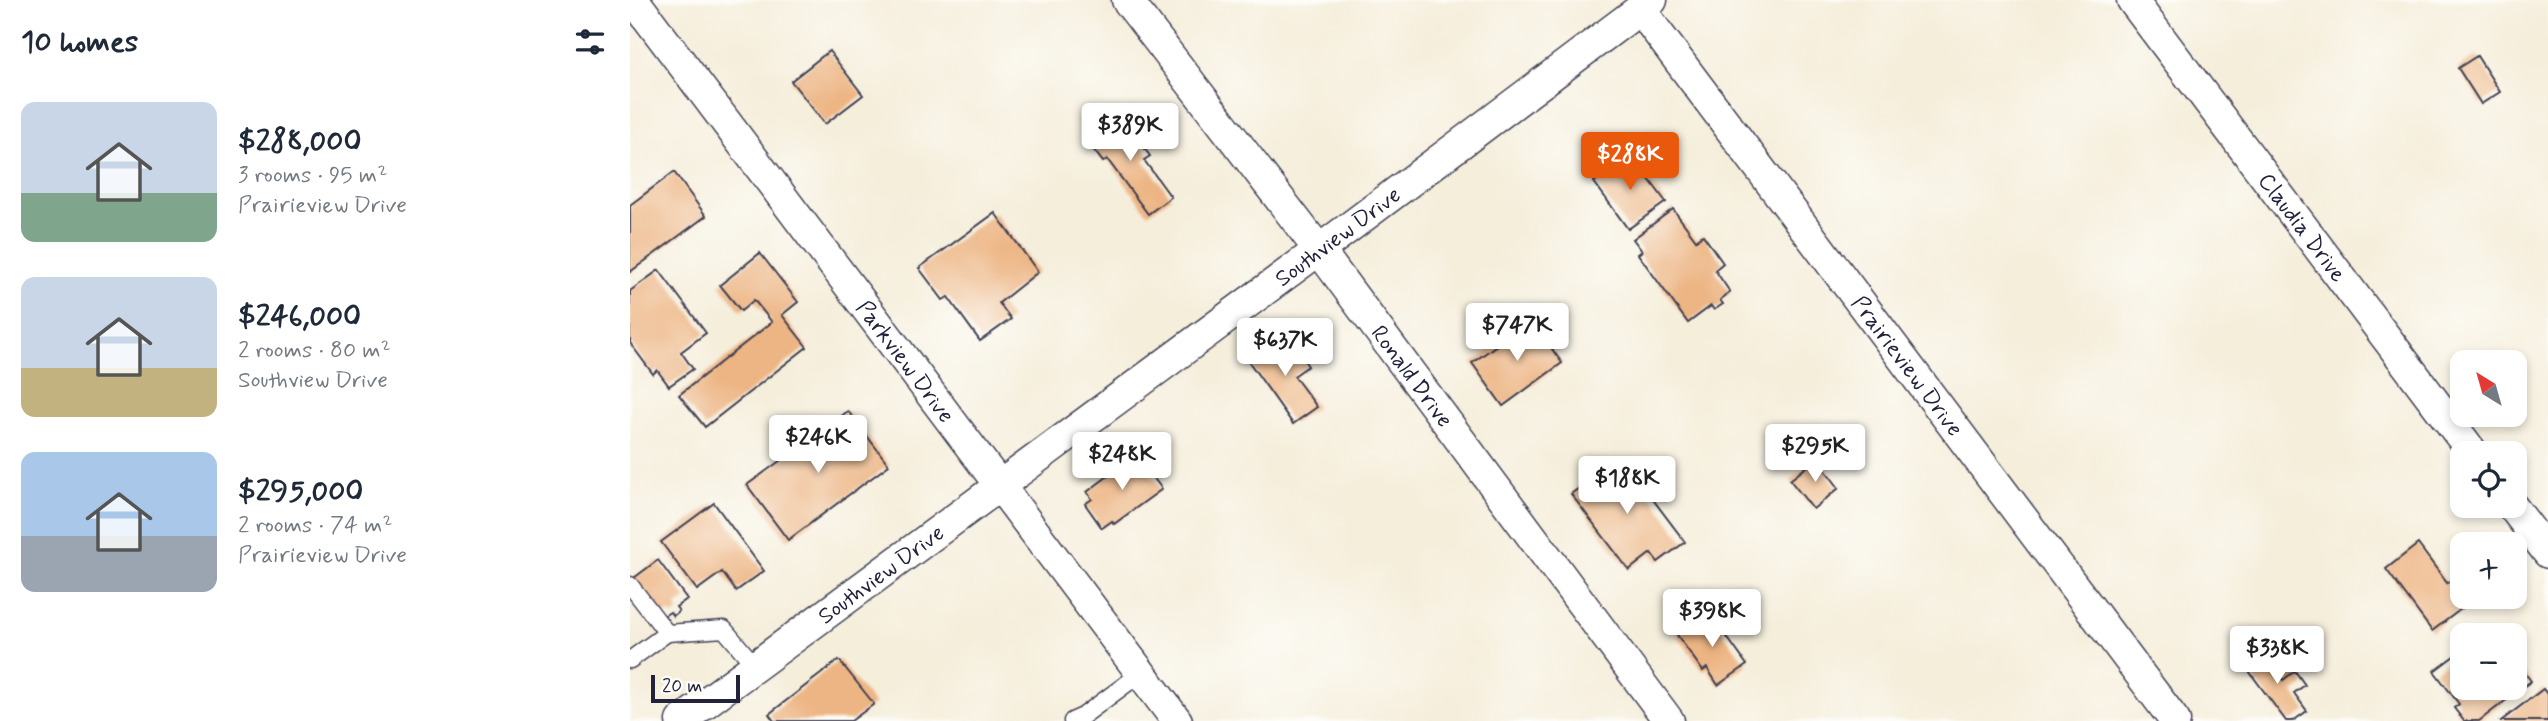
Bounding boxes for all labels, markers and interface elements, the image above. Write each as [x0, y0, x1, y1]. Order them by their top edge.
text: 10 homes [21, 23, 138, 62]
icon: filters [571, 23, 609, 61]
pin: $389K [1081, 104, 1179, 163]
text: $389K [1098, 111, 1162, 141]
text: $288,000 [238, 122, 361, 161]
icon: home [77, 130, 161, 214]
pin: $288K [1581, 132, 1679, 192]
text: $288K [1597, 140, 1663, 170]
text: 3 rooms · 95 m² [238, 161, 387, 191]
street label: Claudia Drive [2250, 167, 2352, 289]
street label: Southview Drive [1269, 181, 1408, 295]
text: Prairieview Drive [238, 191, 407, 221]
street label: Prairieview Drive [1844, 290, 1969, 443]
street label: Parkview Drive [848, 295, 960, 430]
text: $246,000 [238, 297, 361, 336]
pin: $747K [1468, 304, 1566, 363]
icon: home [77, 305, 161, 389]
text: $747K [1482, 311, 1552, 341]
pin: $637K [1236, 318, 1334, 378]
street label: Ronald Drive [1363, 320, 1459, 434]
text: $637K [1253, 326, 1317, 356]
text: 2 rooms · 80 m² [238, 336, 391, 366]
north arrow [2450, 350, 2527, 427]
map controls [2450, 350, 2527, 700]
text: Southview Drive [238, 366, 388, 396]
pin: $246K [769, 416, 867, 475]
text: $246K [785, 423, 851, 453]
pin: $295K [1766, 424, 1864, 484]
text: $295K [1781, 432, 1849, 462]
pin: $248K [1073, 433, 1171, 492]
text: $248K [1088, 440, 1156, 470]
button: locate [2450, 441, 2527, 518]
pin: $188K [1578, 456, 1676, 516]
text: $188K [1594, 464, 1660, 494]
text: $295,000 [238, 472, 363, 511]
icon: home [77, 480, 161, 564]
text: 2 rooms · 74 m² [238, 511, 393, 541]
street label: Southview Drive [812, 519, 951, 632]
button: + [2450, 532, 2527, 609]
text: Prairieview Drive [238, 541, 407, 571]
pin: $398K [1663, 590, 1761, 649]
text: $398K [1679, 597, 1745, 627]
button: − [2450, 623, 2527, 700]
pin: $338K [2228, 626, 2326, 686]
text: $338K [2246, 634, 2308, 664]
scale bar [651, 672, 740, 704]
text: 20 m [662, 674, 702, 699]

